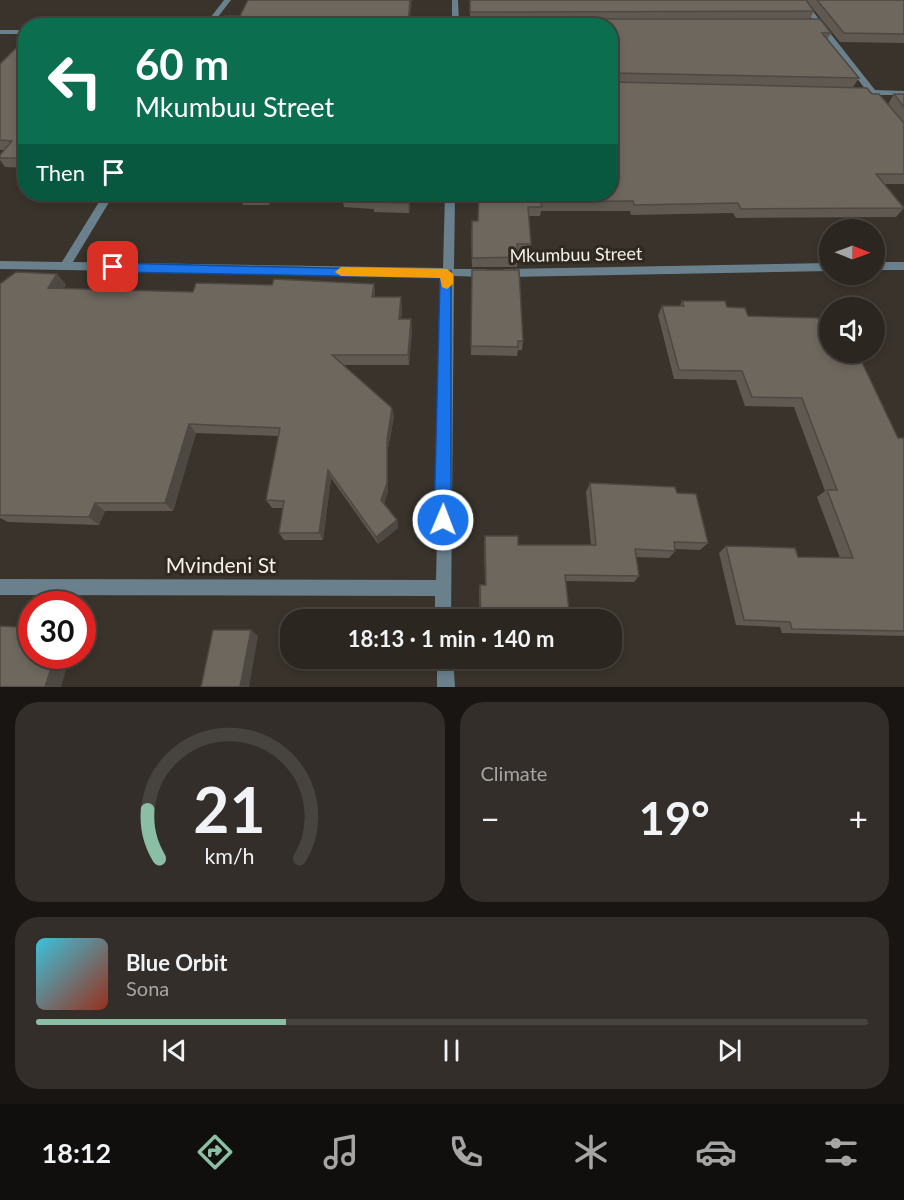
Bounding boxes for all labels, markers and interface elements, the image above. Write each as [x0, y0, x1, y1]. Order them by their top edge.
text: 60 m [135, 39, 229, 89]
icon: left [36, 42, 114, 120]
text: Mkumbuu Street [135, 90, 334, 123]
icon: arrive [97, 156, 130, 189]
text: Then [36, 159, 85, 186]
north arrow [819, 219, 885, 285]
map controls [819, 219, 885, 363]
pin [87, 241, 138, 292]
street label: Mkumbuu Street [509, 242, 643, 266]
icon: arrive [96, 250, 129, 283]
button: sound [819, 297, 885, 363]
position arrow [411, 488, 475, 552]
street label: Mvindeni St [166, 552, 277, 577]
speed limit sign: 30 [18, 591, 96, 669]
text: 18:13 · 1 min · 140 m [348, 625, 554, 652]
text: Climate [481, 761, 547, 785]
text: 21 [194, 771, 266, 846]
text: 19° [639, 791, 710, 845]
text: − [481, 798, 500, 838]
text: + [849, 798, 868, 838]
text: km/h [205, 843, 255, 869]
text: Blue Orbit [126, 949, 227, 976]
text: Sona [126, 976, 169, 1000]
icon: previous [158, 1034, 191, 1067]
icon: pause [435, 1034, 468, 1067]
icon: next [713, 1034, 746, 1067]
icon: directions [194, 1131, 236, 1173]
icon: music [320, 1131, 362, 1173]
icon: phone [445, 1131, 487, 1173]
icon: climate [570, 1131, 612, 1173]
icon: car [695, 1131, 737, 1173]
icon: filters [820, 1131, 862, 1173]
text: 18:12 [42, 1136, 111, 1169]

